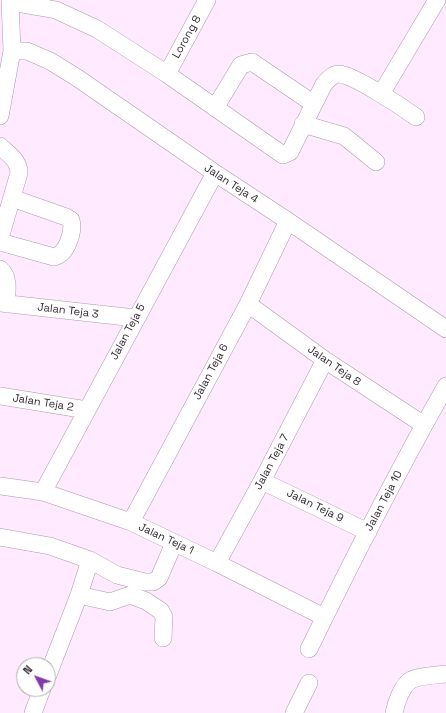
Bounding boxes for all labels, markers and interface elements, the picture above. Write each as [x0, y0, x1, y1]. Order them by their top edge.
street label: Lorong 8 [170, 13, 204, 61]
street label: Jalan Teja 4 [201, 162, 261, 206]
street label: Jalan Teja 3 [37, 301, 99, 321]
street label: Jalan Teja 5 [108, 302, 148, 362]
street label: Jalan Teja 6 [191, 342, 231, 402]
street label: Jalan Teja 8 [305, 343, 363, 389]
street label: Jalan Teja 2 [12, 392, 74, 414]
street label: Jalan Teja 7 [252, 432, 292, 492]
street label: Jalan Teja 10 [363, 469, 405, 533]
street label: Jalan Teja 9 [284, 487, 346, 525]
street label: Jalan Teja 1 [136, 520, 196, 558]
north arrow [16, 657, 56, 697]
text: N [20, 662, 35, 677]

